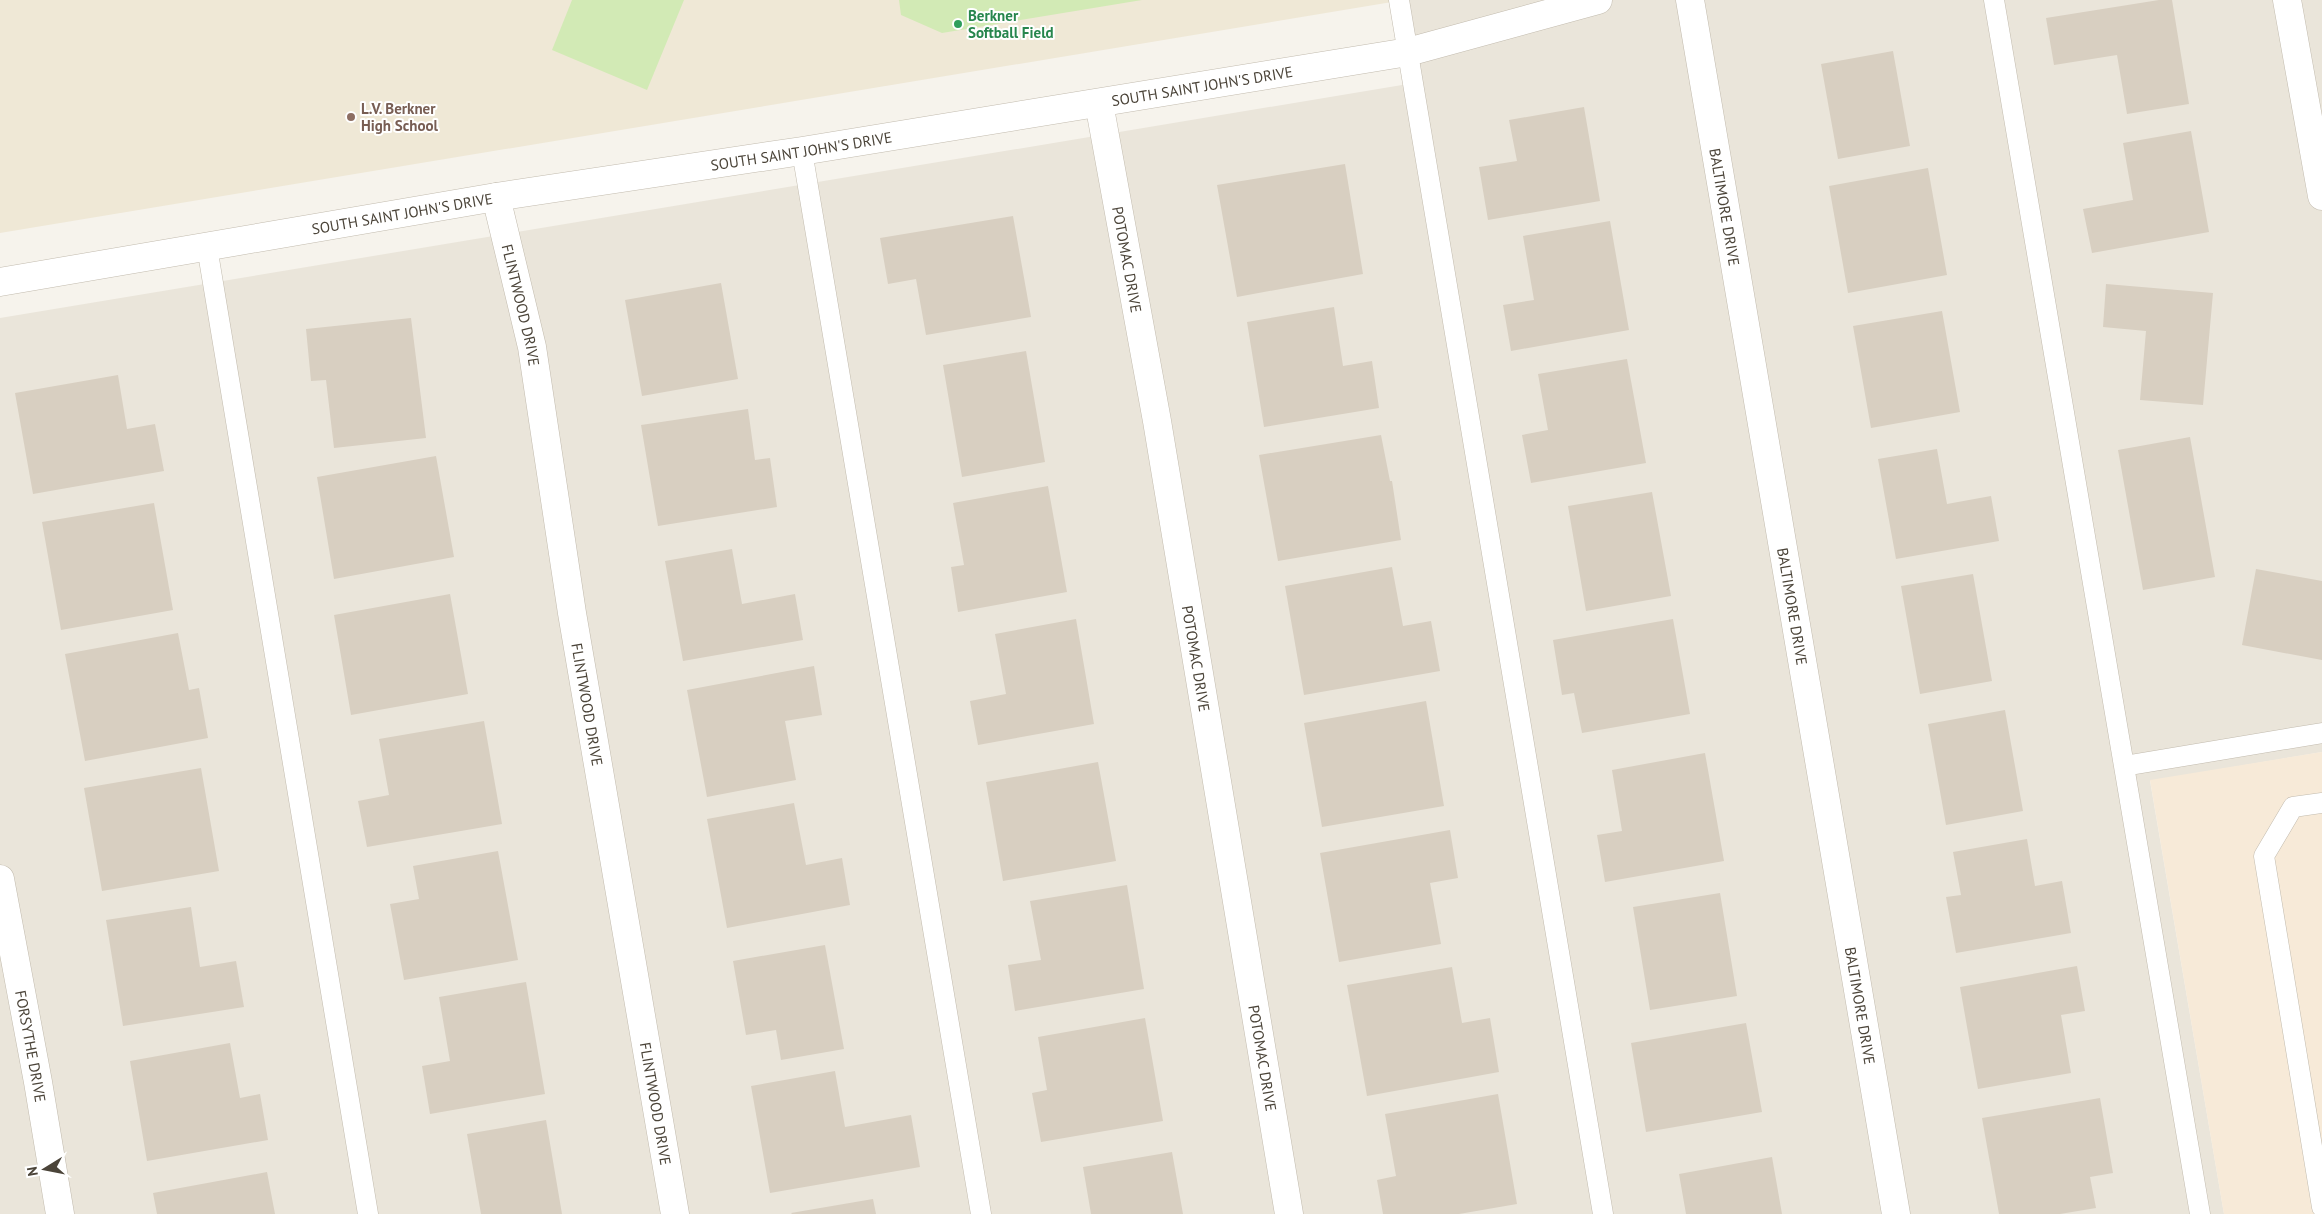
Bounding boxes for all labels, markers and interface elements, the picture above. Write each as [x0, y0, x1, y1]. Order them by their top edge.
place label: Berkner Softball Field [968, 6, 1054, 42]
marker: Berkner Softball Field [952, 18, 964, 30]
street label: SOUTH SAINT JOHN'S DRIVE [1110, 62, 1294, 110]
place label: L.V. Berkner High School [361, 99, 439, 135]
marker: L.V. Berkner High School [345, 111, 357, 123]
street label: SOUTH SAINT JOHN'S DRIVE [709, 127, 893, 174]
street label: BALTIMORE DRIVE [1706, 147, 1744, 267]
street label: SOUTH SAINT JOHN'S DRIVE [310, 188, 494, 238]
street label: POTOMAC DRIVE [1109, 205, 1147, 314]
street label: FLINTWOOD DRIVE [498, 242, 544, 367]
street label: BALTIMORE DRIVE [1774, 546, 1812, 667]
street label: POTOMAC DRIVE [1178, 604, 1215, 713]
street label: FLINTWOOD DRIVE [568, 641, 608, 767]
street label: BALTIMORE DRIVE [1841, 945, 1880, 1066]
street label: FORSYTHE DRIVE [12, 989, 51, 1103]
street label: POTOMAC DRIVE [1245, 1003, 1281, 1113]
street label: FLINTWOOD DRIVE [636, 1041, 676, 1167]
north arrow [20, 1144, 70, 1194]
text: N [23, 1165, 42, 1177]

